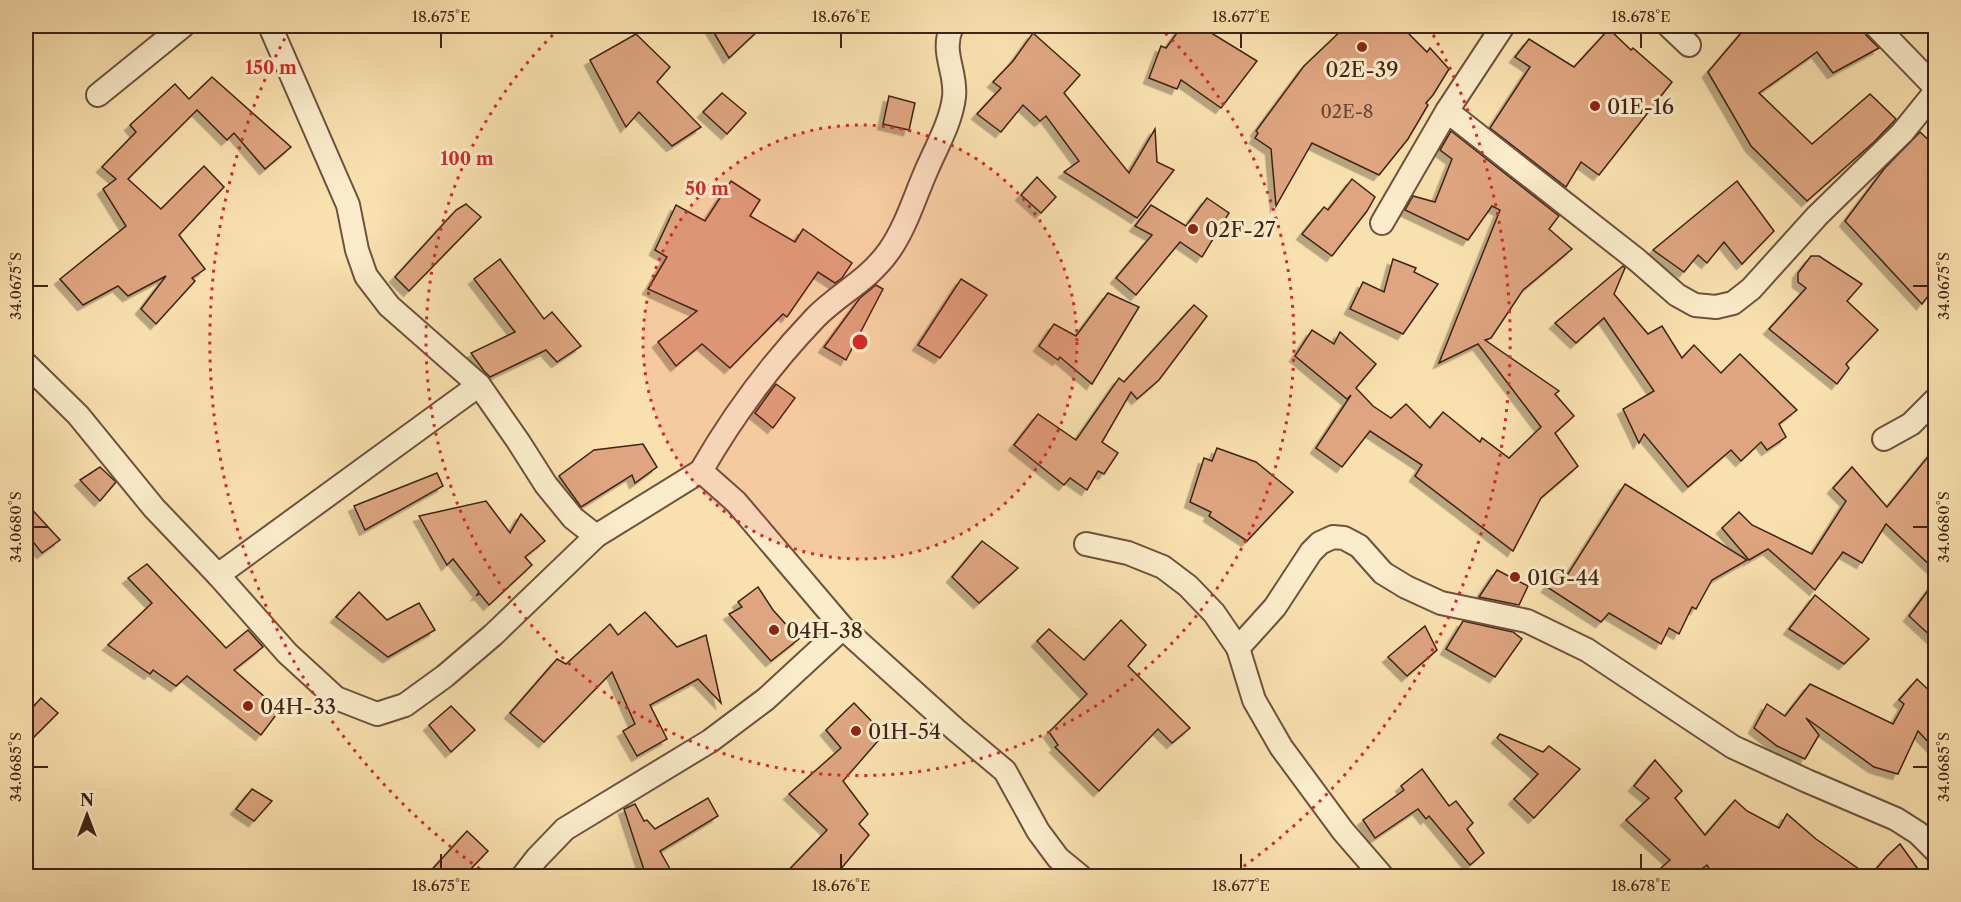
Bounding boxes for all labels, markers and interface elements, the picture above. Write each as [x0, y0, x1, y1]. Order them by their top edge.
text: 18.675°E [412, 7, 470, 26]
text: 18.676°E [812, 7, 870, 26]
text: 18.677°E [1212, 7, 1270, 26]
text: 18.678°E [1611, 7, 1671, 26]
marker: 02E-39 [1355, 40, 1369, 54]
text: 150 m [245, 57, 297, 79]
place label: 02E-39 [1325, 57, 1399, 82]
place label: 01E-16 [1607, 94, 1674, 119]
marker: 01E-16 [1588, 99, 1602, 113]
house number: 02E-8 [1320, 101, 1374, 123]
text: 100 m [440, 148, 494, 170]
text: 50 m [685, 178, 729, 200]
place label: 02F-27 [1205, 217, 1276, 242]
marker: 02F-27 [1186, 222, 1200, 236]
text: 34.0675°S [6, 252, 25, 320]
text: 34.0675°S [1934, 252, 1953, 320]
centre of rings [850, 332, 870, 352]
text: 34.0680°S [6, 491, 25, 563]
text: 34.0680°S [1934, 491, 1953, 563]
place label: 01G-44 [1527, 565, 1600, 590]
marker: 01G-44 [1508, 570, 1522, 584]
place label: 04H-38 [786, 618, 863, 643]
marker: 04H-38 [767, 623, 781, 637]
place label: 04H-33 [260, 694, 336, 719]
marker: 04H-33 [241, 699, 255, 713]
place label: 01H-54 [868, 719, 941, 744]
marker: 01H-54 [849, 724, 863, 738]
text: 34.0685°S [6, 732, 25, 802]
text: 34.0685°S [1934, 732, 1953, 802]
north arrow [57, 785, 117, 845]
text: N [80, 790, 94, 810]
text: 18.675°E [412, 876, 470, 895]
text: 18.676°E [812, 876, 870, 895]
text: 18.677°E [1212, 876, 1270, 895]
text: 18.678°E [1611, 876, 1671, 895]

